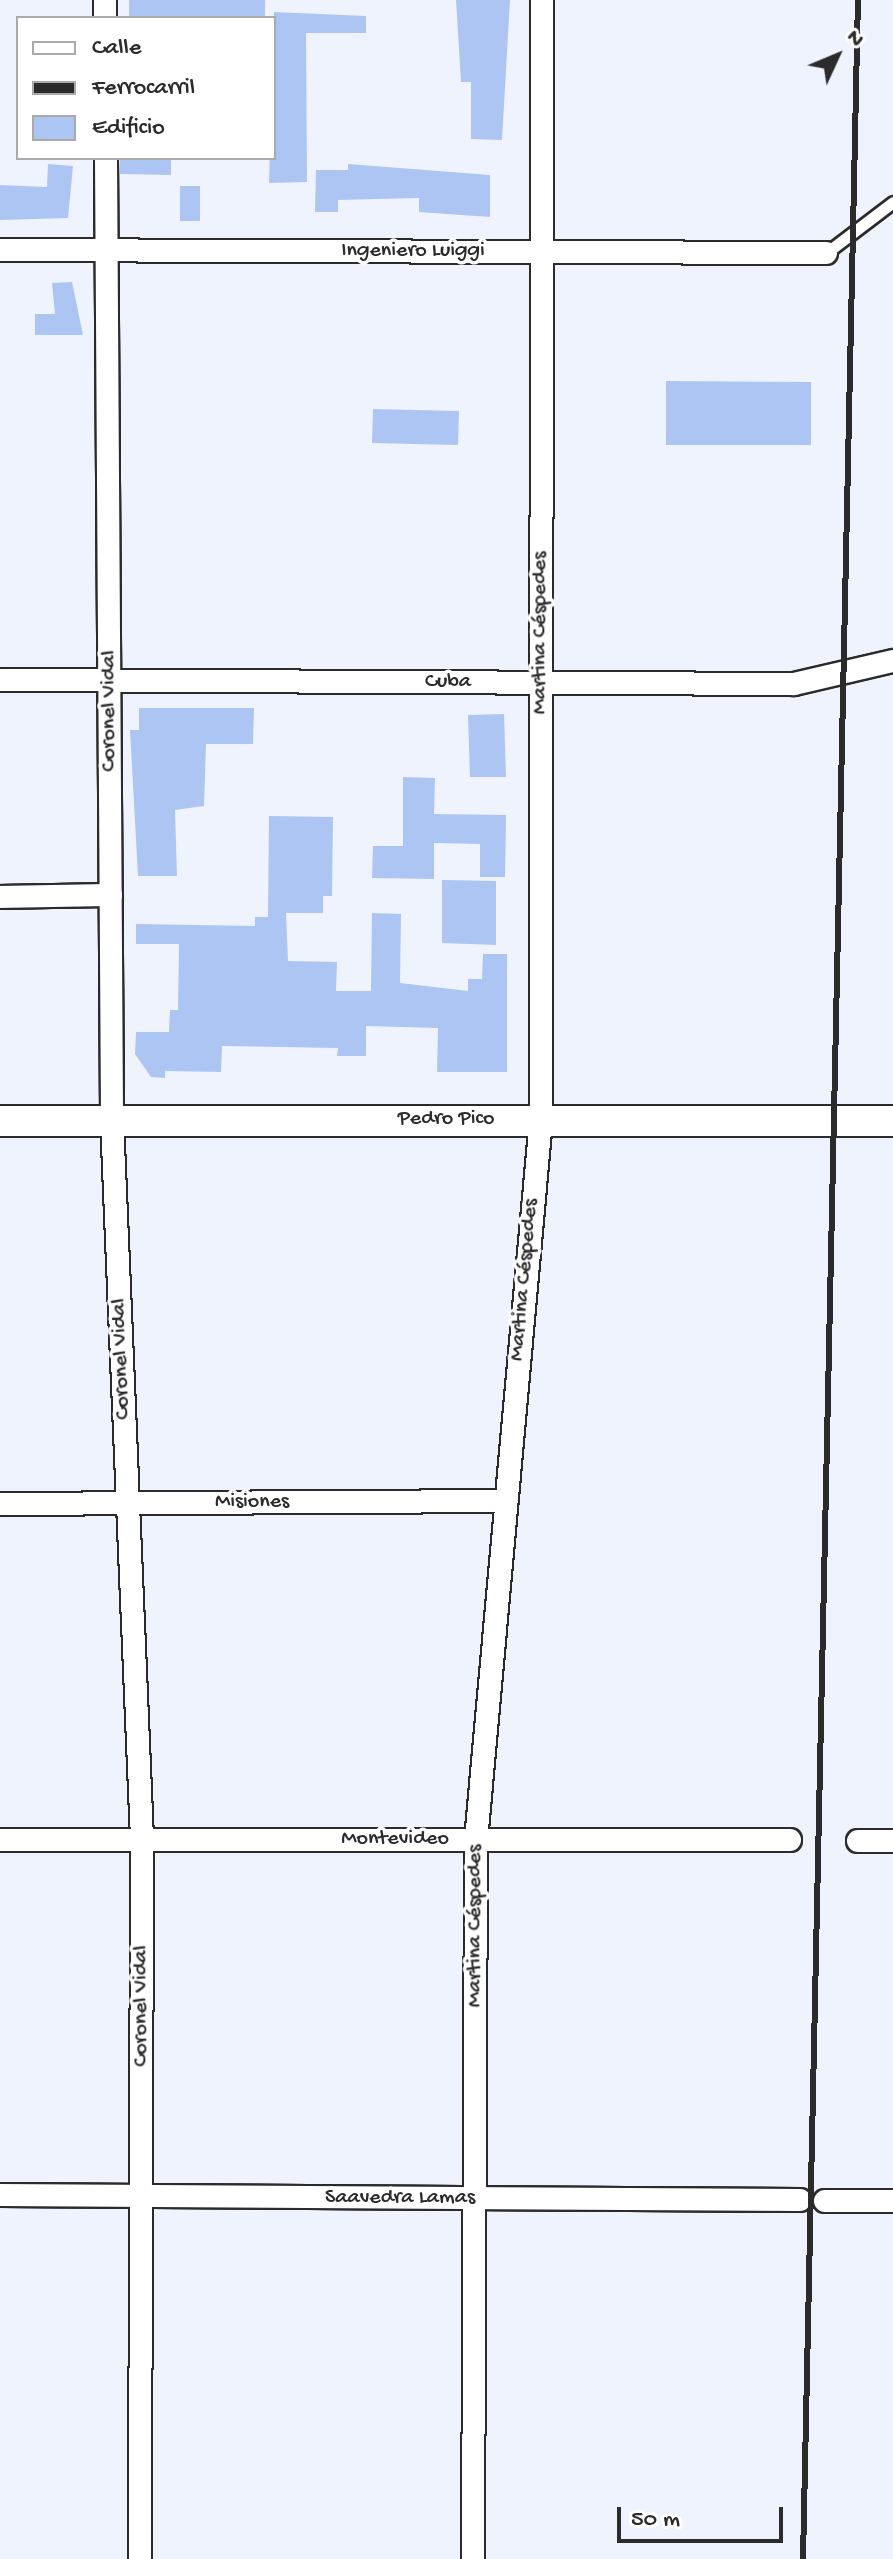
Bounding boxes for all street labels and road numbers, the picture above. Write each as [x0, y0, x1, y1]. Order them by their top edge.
street label: Ingeniero Luiggi [341, 239, 485, 265]
street label: Martina Céspedes [528, 552, 554, 714]
street label: Coronel Vidal [97, 650, 123, 772]
street label: Cuba [425, 670, 471, 696]
street label: Pedro Pico [398, 1107, 494, 1133]
street label: Martina Céspedes [505, 1198, 545, 1362]
street label: Coronel Vidal [107, 1298, 137, 1420]
street label: Misiones [215, 1490, 289, 1516]
street label: Montevideo [341, 1827, 449, 1853]
street label: Martina Céspedes [463, 1845, 489, 2007]
street label: Coronel Vidal [129, 1945, 155, 2067]
street label: Saavedra Lamas [325, 2186, 475, 2212]

